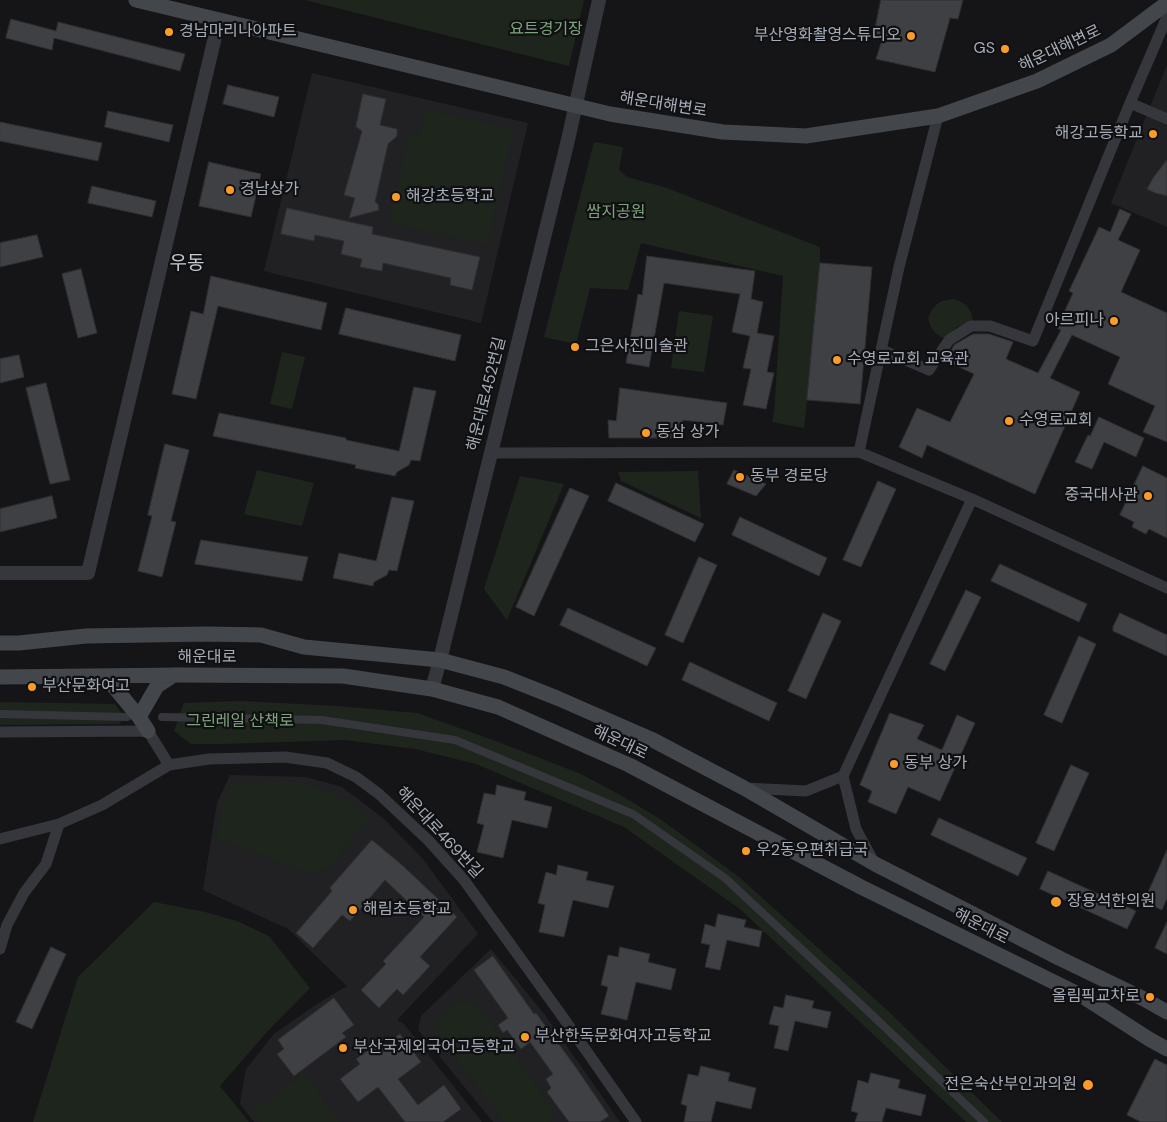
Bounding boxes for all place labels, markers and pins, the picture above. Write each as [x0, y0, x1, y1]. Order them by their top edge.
place label: 경남마리나아파트 [179, 22, 297, 42]
marker: 경남마리나아파트 [163, 26, 175, 38]
place label: 부산영화촬영스튜디오 [754, 26, 901, 46]
marker: 부산영화촬영스튜디오 [905, 30, 917, 42]
place label: GS [974, 39, 995, 59]
marker: GS [999, 43, 1011, 55]
place label: 해강고등학교 [1055, 124, 1143, 144]
marker: 해강고등학교 [1147, 128, 1159, 140]
place label: 경남상가 [240, 180, 299, 200]
marker: 경남상가 [224, 184, 236, 196]
place label: 해강초등학교 [406, 187, 494, 207]
marker: 해강초등학교 [390, 191, 402, 203]
place label: 아르피나 [1045, 311, 1104, 331]
marker: 아르피나 [1108, 315, 1120, 327]
place label: 그은사진미술관 [585, 337, 688, 357]
marker: 그은사진미술관 [569, 341, 581, 353]
place label: 수영로교회 교육관 [847, 350, 969, 370]
marker: 수영로교회 교육관 [831, 354, 843, 366]
place label: 수영로교회 [1019, 411, 1093, 431]
marker: 수영로교회 [1003, 415, 1015, 427]
place label: 동삼 상가 [656, 423, 719, 443]
marker: 동삼 상가 [640, 427, 652, 439]
place label: 동부 경로당 [750, 467, 828, 487]
marker: 동부 경로당 [734, 471, 746, 483]
place label: 중국대사관 [1064, 486, 1138, 506]
marker: 중국대사관 [1142, 490, 1154, 502]
place label: 부산문화여고 [42, 677, 130, 697]
marker: 부산문화여고 [26, 681, 38, 693]
place label: 동부 상가 [904, 754, 967, 774]
marker: 동부 상가 [888, 758, 900, 770]
place label: 우2동우편취급국 [756, 841, 868, 861]
marker: 우2동우편취급국 [740, 845, 752, 857]
place label: 장용석한의원 [1067, 892, 1155, 912]
marker: 장용석한의원 [1049, 895, 1063, 909]
place label: 해림초등학교 [363, 900, 451, 920]
marker: 해림초등학교 [347, 904, 359, 916]
place label: 올림픽교차로 [1052, 987, 1140, 1007]
marker: 올림픽교차로 [1144, 991, 1156, 1003]
place label: 부산한독문화여자고등학교 [535, 1027, 712, 1047]
marker: 부산한독문화여자고등학교 [519, 1031, 531, 1043]
place label: 부산국제외국어고등학교 [353, 1038, 515, 1058]
marker: 부산국제외국어고등학교 [337, 1042, 349, 1054]
place label: 전은숙산부인과의원 [945, 1075, 1077, 1095]
marker: 전은숙산부인과의원 [1081, 1078, 1095, 1092]

